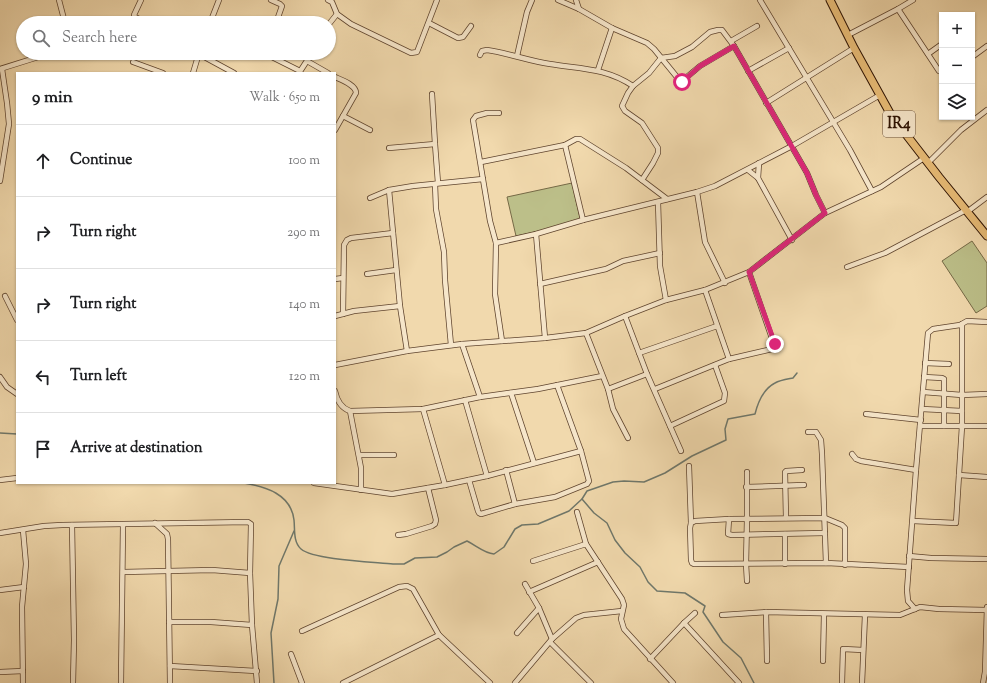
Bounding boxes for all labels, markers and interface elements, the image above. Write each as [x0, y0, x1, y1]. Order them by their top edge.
map controls [939, 12, 975, 120]
button: + [939, 12, 975, 48]
search box [16, 16, 336, 60]
icon: search [30, 27, 52, 49]
text: Search here [62, 28, 137, 49]
button: − [939, 48, 975, 84]
route start [673, 73, 691, 91]
button: layers [939, 84, 975, 120]
text: 9 min [32, 86, 73, 110]
text: Walk · 650 m [249, 89, 320, 107]
road number: IR4 [883, 111, 915, 137]
icon: ahead [32, 150, 54, 172]
text: Continue [70, 150, 132, 171]
text: 100 m [288, 152, 320, 170]
icon: right [32, 222, 54, 244]
text: Turn right [70, 222, 136, 243]
text: 290 m [287, 224, 320, 242]
icon: right [32, 294, 54, 316]
text: Turn right [70, 294, 136, 315]
text: 140 m [289, 296, 320, 314]
route end [766, 335, 784, 353]
icon: left [32, 366, 54, 388]
text: Turn left [70, 366, 127, 387]
text: 120 m [289, 368, 320, 386]
icon: arrive [32, 438, 54, 460]
text: Arrive at destination [70, 438, 203, 459]

